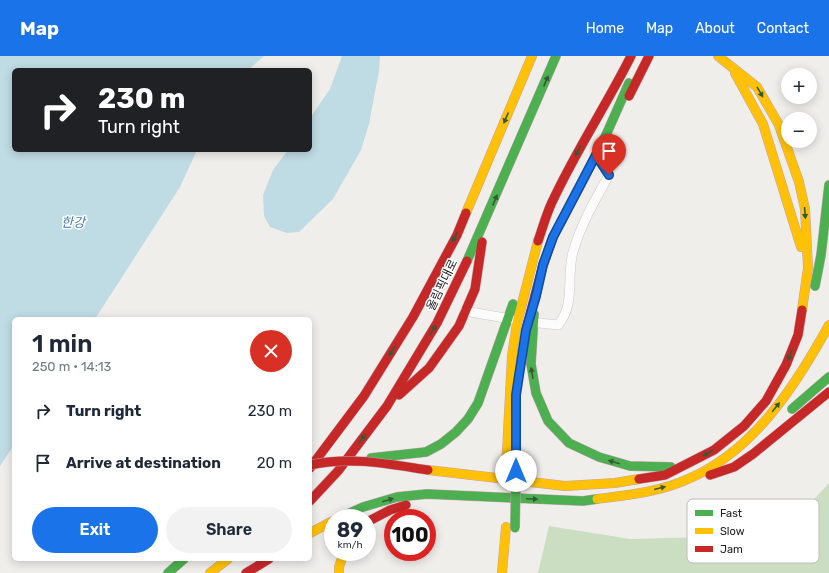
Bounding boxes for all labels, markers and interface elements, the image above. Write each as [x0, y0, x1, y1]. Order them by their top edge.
text: Map [20, 17, 59, 40]
text: Home [586, 20, 624, 37]
text: Map [646, 20, 673, 37]
text: About [695, 20, 735, 37]
text: Contact [757, 20, 809, 37]
map controls [781, 68, 817, 148]
button: + [781, 68, 817, 104]
one-way arrow [543, 75, 549, 86]
text: 230 m [98, 82, 185, 115]
icon: right [32, 84, 84, 136]
one-way arrow [756, 86, 763, 98]
one-way arrow [503, 112, 509, 123]
button: − [781, 112, 817, 148]
text: Turn right [98, 116, 180, 138]
pin [592, 134, 626, 175]
icon: arrive [598, 140, 620, 162]
one-way arrow [575, 145, 582, 157]
one-way arrow [492, 194, 498, 206]
one-way arrow [802, 207, 809, 219]
water label: 한강 [61, 215, 87, 230]
one-way arrow [452, 232, 458, 243]
street label: 올림픽대로 [424, 257, 460, 313]
one-way arrow [429, 324, 436, 336]
text: 1 min [32, 330, 92, 358]
button: close [250, 330, 292, 372]
one-way arrow [388, 346, 396, 356]
one-way arrow [786, 349, 792, 361]
text: 250 m · 14:13 [32, 359, 111, 374]
one-way arrow [529, 367, 535, 379]
icon: right [32, 400, 54, 422]
text: Turn right [66, 402, 141, 420]
text: 230 m [248, 402, 292, 420]
one-way arrow [771, 402, 780, 413]
one-way arrow [358, 434, 366, 444]
one-way arrow [702, 449, 714, 456]
position arrow [495, 450, 537, 492]
icon: arrive [32, 452, 54, 474]
text: Arrive at destination [66, 454, 221, 472]
text: 20 m [257, 454, 292, 472]
one-way arrow [608, 458, 620, 464]
one-way arrow [655, 485, 667, 491]
one-way arrow [526, 496, 539, 502]
one-way arrow [382, 497, 394, 503]
legend [687, 499, 819, 563]
button: Exit [32, 507, 158, 553]
button: Share [166, 507, 292, 553]
text: Fast [720, 507, 743, 520]
speed limit sign: 100 [384, 509, 436, 561]
text: 89 [337, 518, 363, 542]
text: Slow [720, 525, 745, 538]
text: km/h [338, 539, 362, 551]
text: Jam [720, 543, 743, 556]

